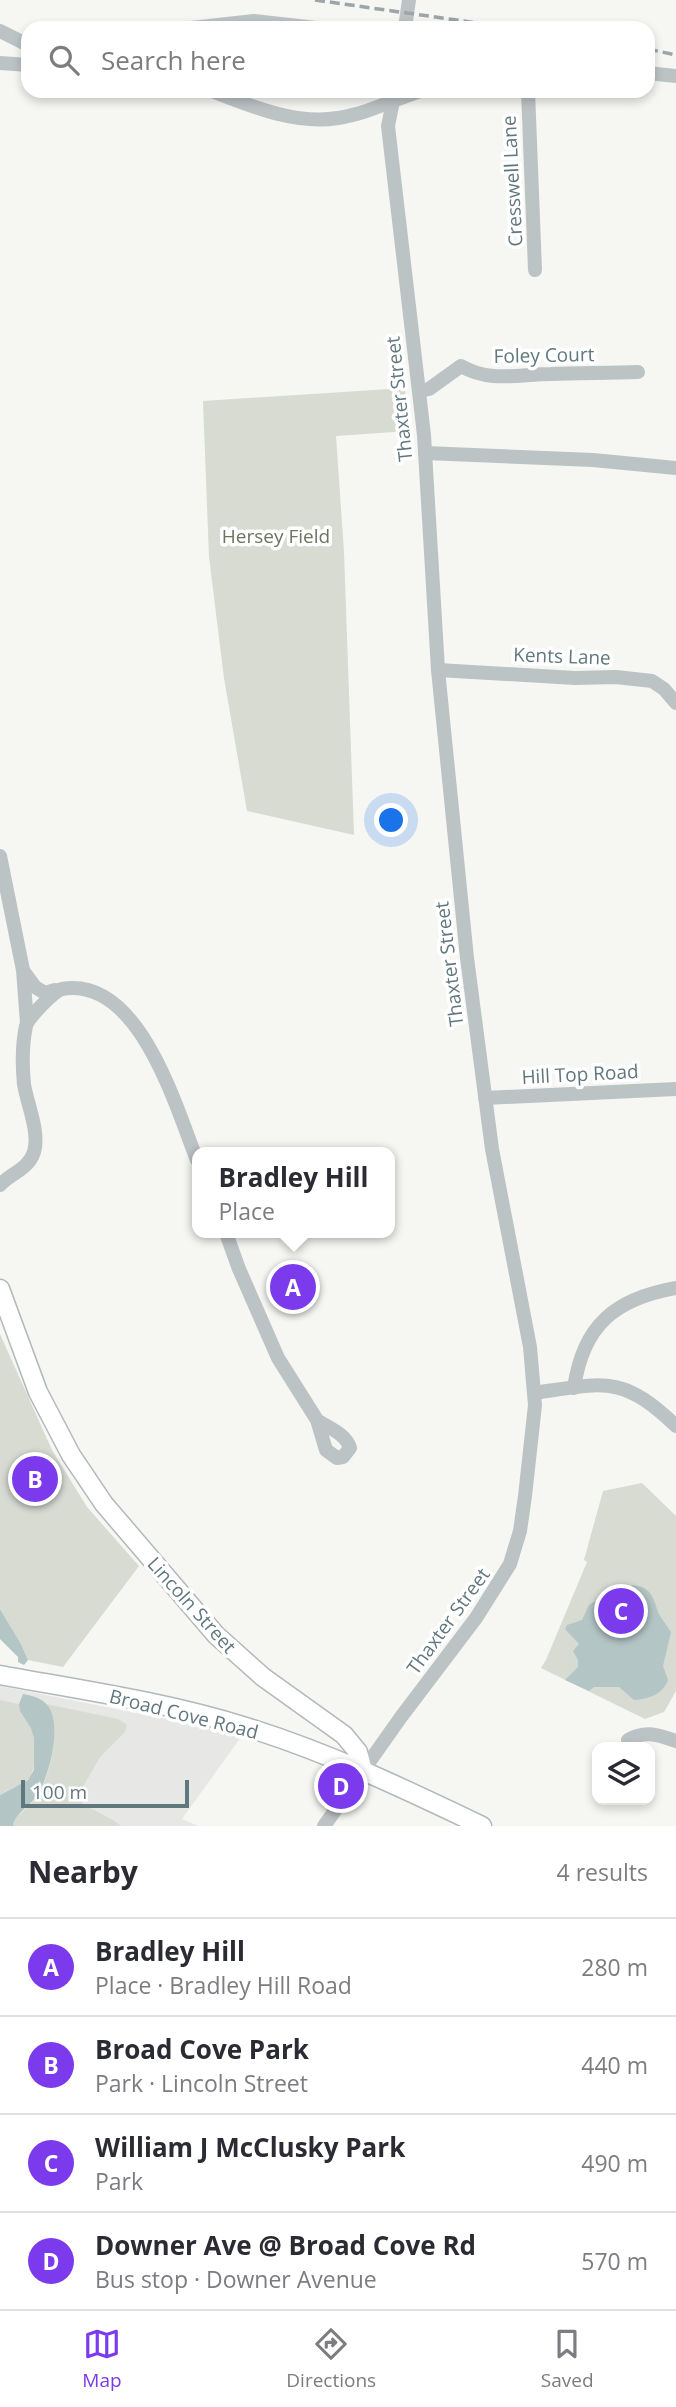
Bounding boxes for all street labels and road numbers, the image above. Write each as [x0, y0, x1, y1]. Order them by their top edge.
street label: Cresswell Lane [496, 115, 528, 247]
street label: Thaxter Street [379, 335, 419, 463]
street label: Foley Court [493, 341, 595, 369]
street label: Kents Lane [513, 641, 611, 671]
street label: Thaxter Street [428, 900, 470, 1028]
street label: Hill Top Road [521, 1058, 639, 1090]
street label: Lincoln Street [142, 1551, 242, 1659]
street label: Thaxter Street [400, 1562, 496, 1680]
street label: Broad Cove Road [107, 1683, 261, 1745]

